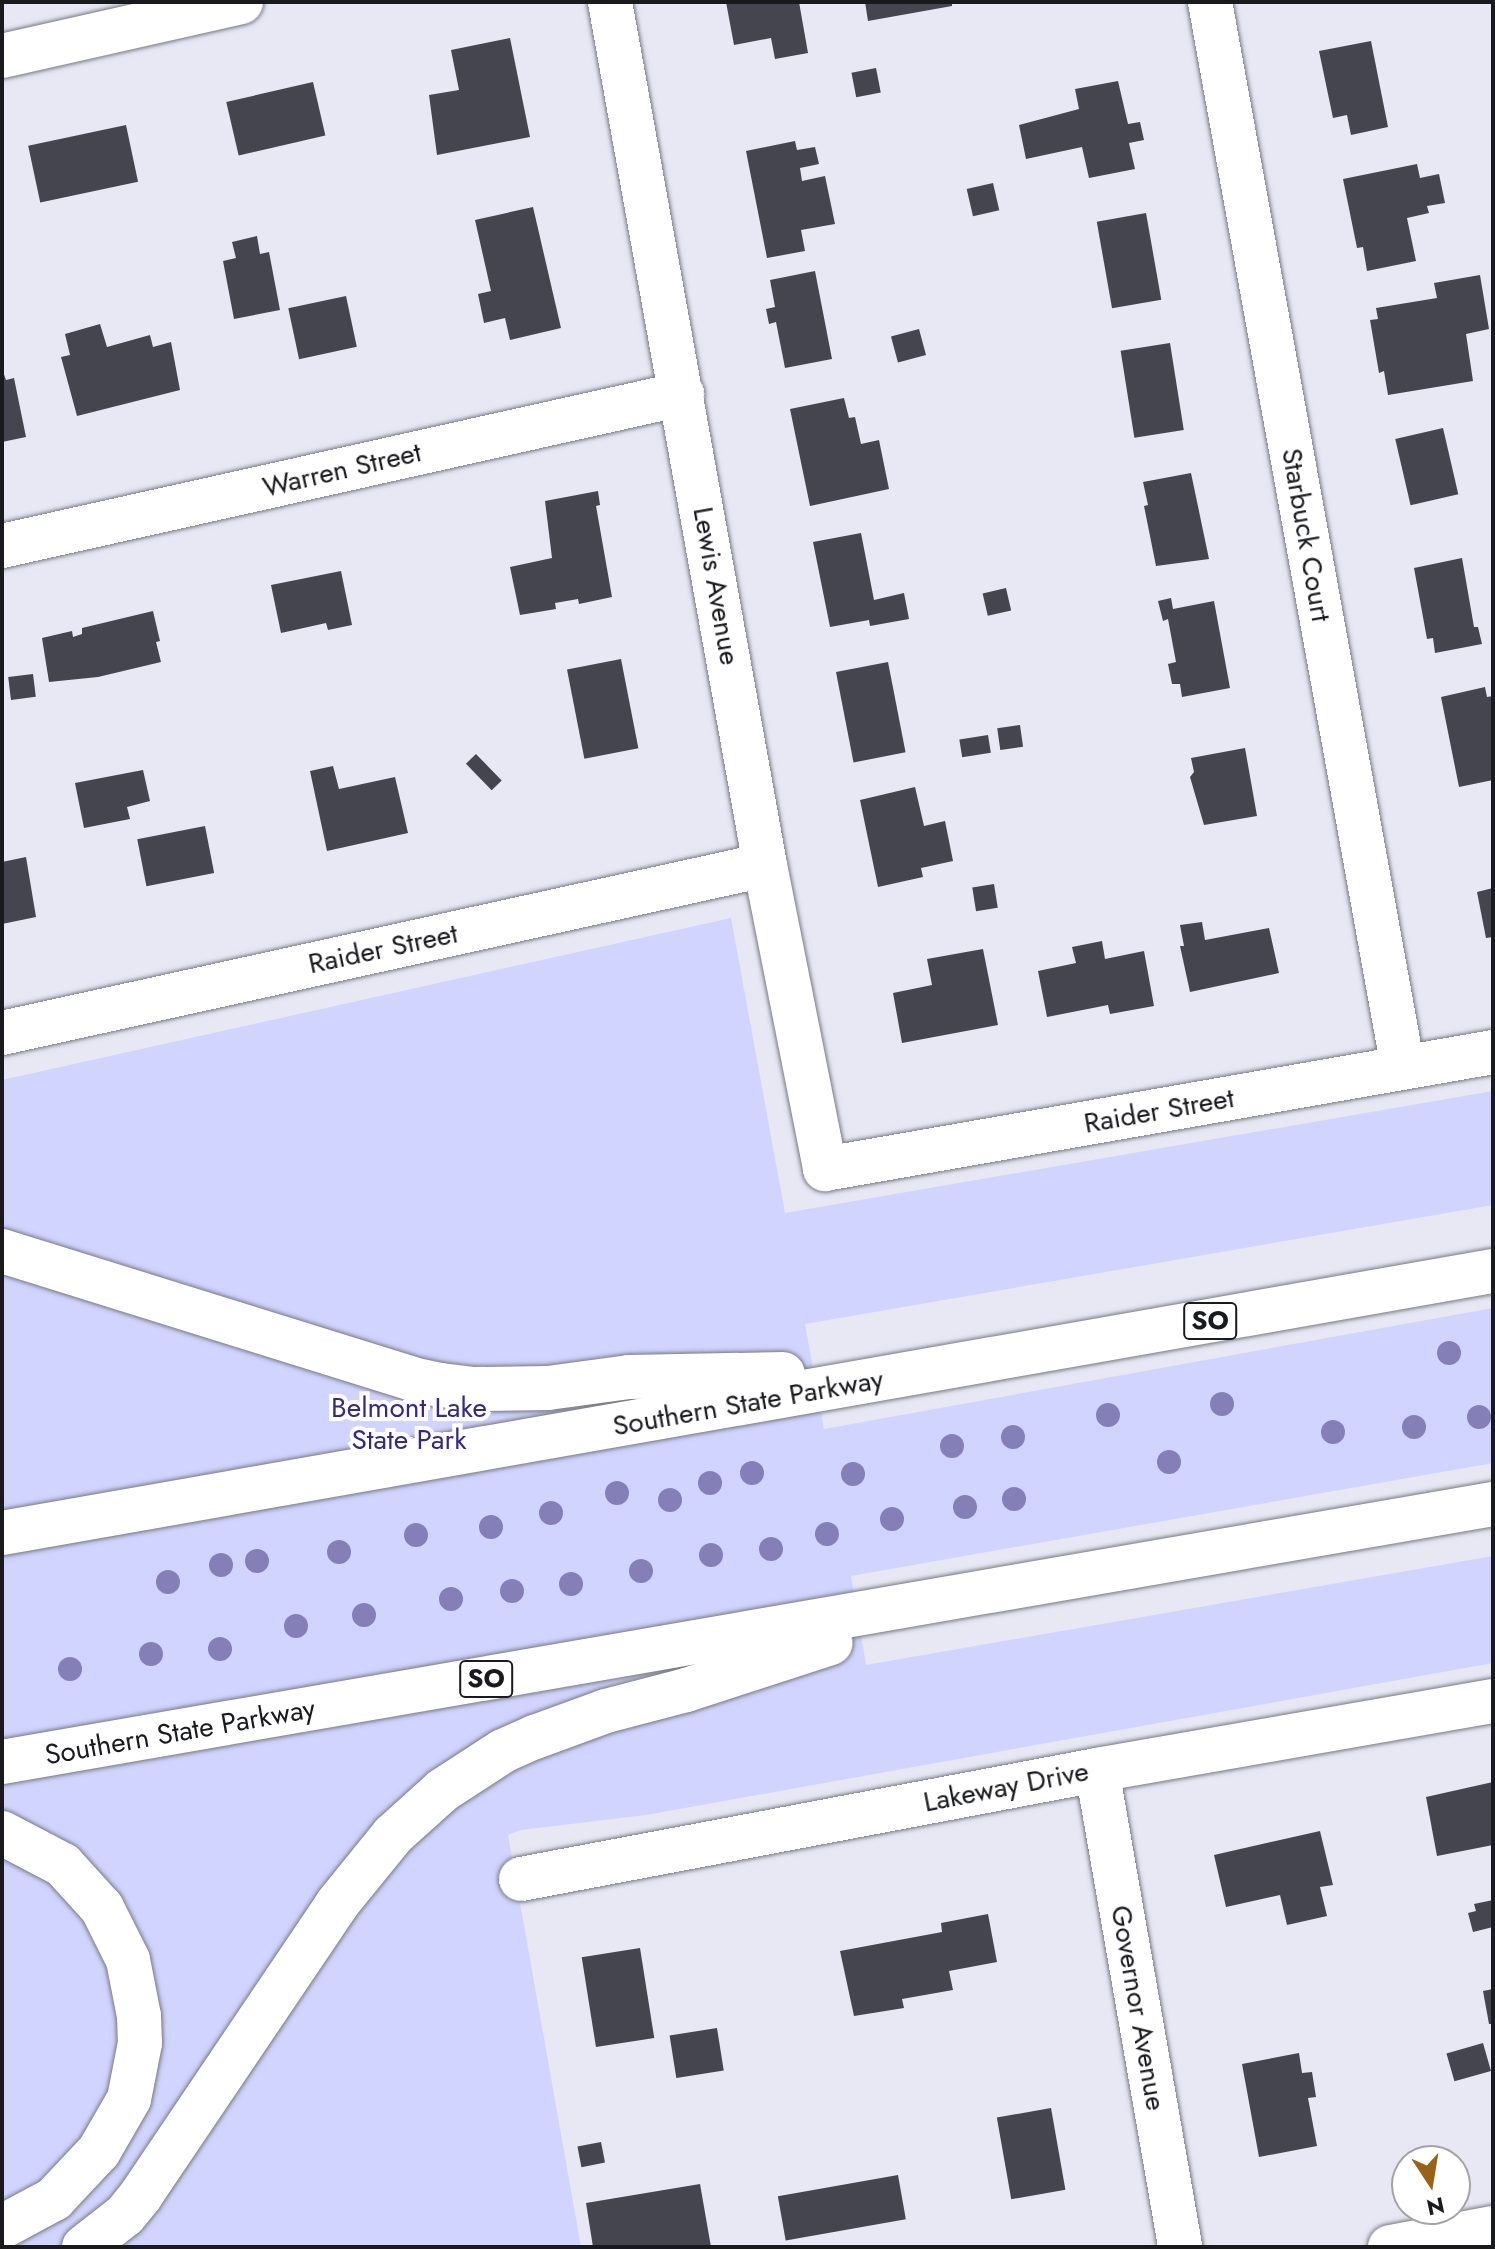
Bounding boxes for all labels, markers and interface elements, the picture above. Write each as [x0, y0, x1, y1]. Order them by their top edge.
street label: Warren Street [260, 435, 424, 505]
street label: Starbuck Court [1274, 446, 1338, 624]
street label: Lewis Avenue [686, 504, 746, 668]
street label: Raider Street [305, 917, 461, 981]
street label: Raider Street [1081, 1081, 1237, 1141]
road number: SO [1182, 1299, 1238, 1343]
street label: Southern State Parkway [610, 1363, 886, 1443]
park label: Belmont Lake State Park [331, 1391, 487, 1457]
road number: SO [458, 1657, 514, 1701]
street label: Southern State Parkway [42, 1692, 318, 1772]
street label: Lakeway Drive [921, 1755, 1091, 1819]
street label: Governor Avenue [1103, 1903, 1173, 2113]
north arrow [1391, 2145, 1471, 2225]
text: N [1424, 2189, 1447, 2224]

